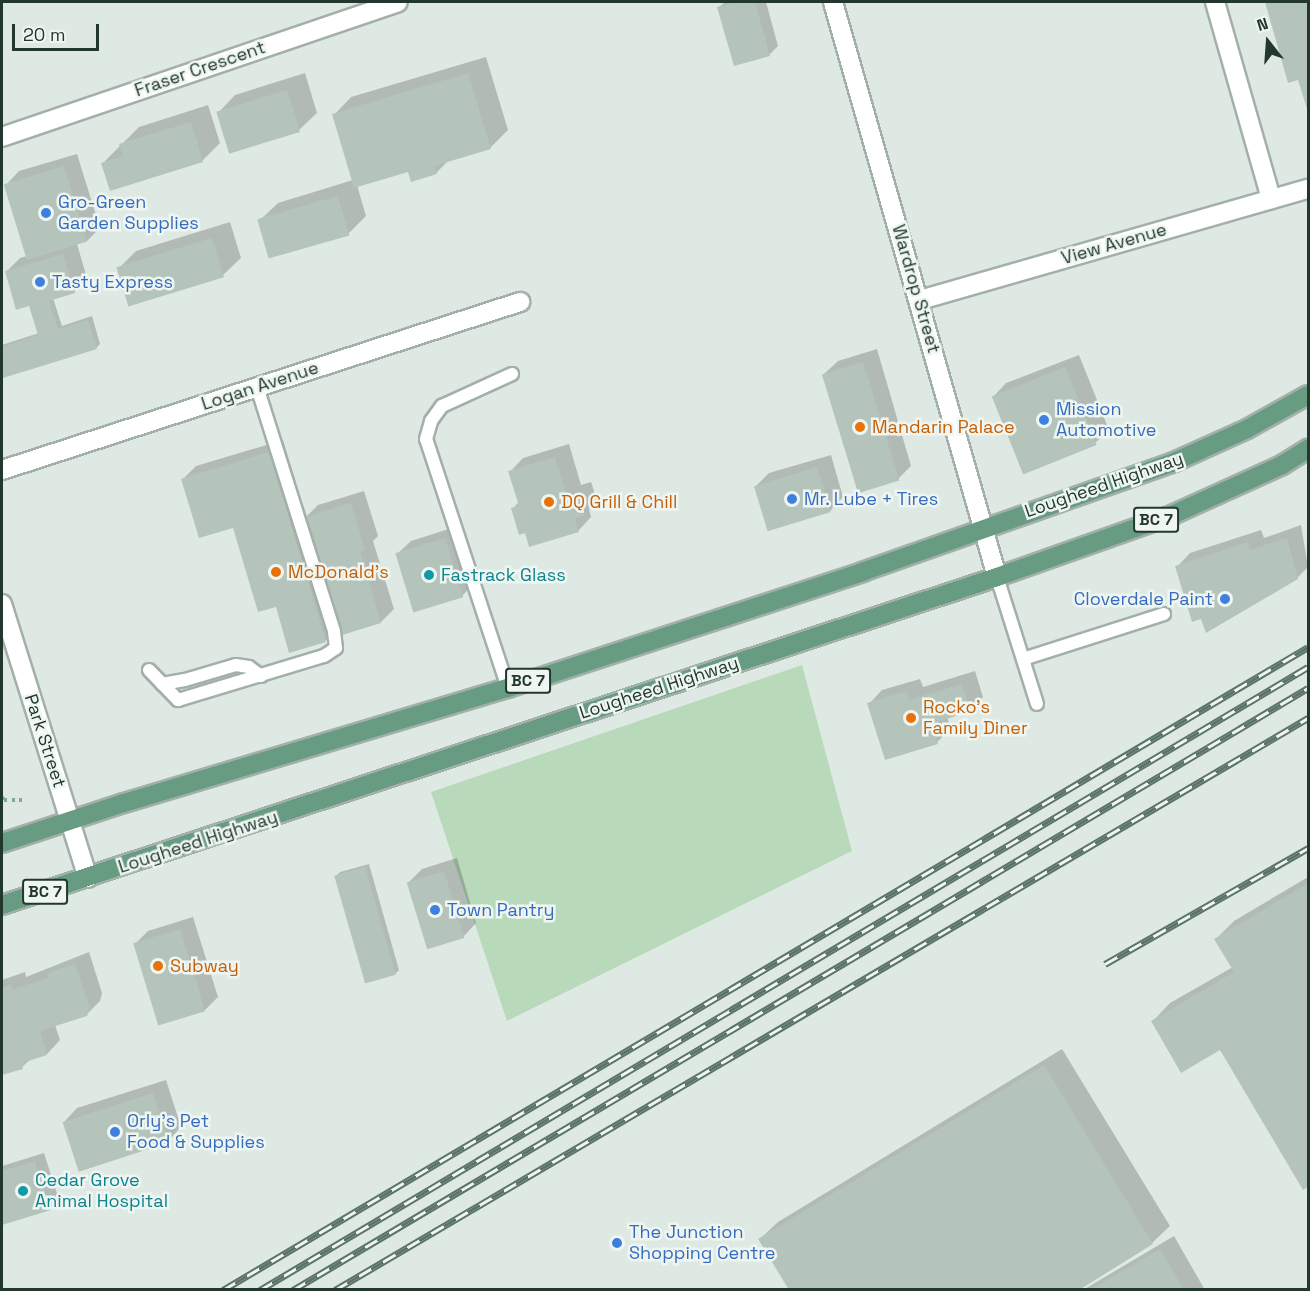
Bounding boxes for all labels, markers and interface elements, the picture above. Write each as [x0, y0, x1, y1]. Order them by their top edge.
scale bar [15, 12, 102, 50]
north arrow [1238, 12, 1298, 72]
text: N [1254, 13, 1271, 36]
text: 20 m [23, 23, 66, 46]
street label: Fraser Crescent [132, 37, 268, 101]
place label: Gro-Green Garden Supplies [58, 192, 199, 234]
marker: Gro-Green Garden Supplies [39, 206, 53, 220]
street label: View Avenue [1059, 219, 1169, 269]
street label: Wardrop Street [887, 222, 945, 356]
place label: Tasty Express [52, 271, 173, 293]
marker: Tasty Express [33, 275, 47, 289]
street label: Logan Avenue [199, 357, 321, 415]
place label: Mission Automotive [1056, 399, 1156, 442]
marker: Mission Automotive [1037, 413, 1051, 427]
place label: Mandarin Palace [872, 416, 1015, 438]
marker: Mandarin Palace [853, 420, 867, 434]
street label: Lougheed Highway [1022, 448, 1186, 522]
place label: Mr. Lube + Tires [804, 488, 939, 510]
place label: DQ Grill & Chill [561, 491, 677, 513]
marker: Mr. Lube + Tires [785, 492, 799, 506]
marker: DQ Grill & Chill [542, 495, 556, 509]
road number: BC 7 [1132, 507, 1180, 533]
place label: McDonald's [288, 561, 389, 583]
place label: Fastrack Glass [441, 564, 566, 586]
marker: McDonald's [269, 565, 283, 579]
marker: Fastrack Glass [422, 568, 436, 582]
place label: Cloverdale Paint [1074, 588, 1213, 610]
marker: Cloverdale Paint [1218, 592, 1232, 606]
street label: Lougheed Highway [577, 652, 741, 724]
road number: BC 7 [504, 668, 552, 694]
street label: Park Street [20, 692, 70, 790]
place label: Rocko's Family Diner [923, 697, 1028, 740]
marker: Rocko's Family Diner [904, 711, 918, 725]
street label: Lougheed Highway [116, 806, 280, 878]
road number: BC 7 [21, 879, 69, 905]
place label: Town Pantry [447, 899, 555, 921]
marker: Town Pantry [428, 903, 442, 917]
place label: Subway [170, 955, 239, 977]
marker: Subway [151, 959, 165, 973]
place label: Orly's Pet Food & Supplies [127, 1111, 265, 1154]
marker: Orly's Pet Food & Supplies [108, 1125, 122, 1139]
place label: Cedar Grove Animal Hospital [35, 1170, 168, 1212]
marker: Cedar Grove Animal Hospital [16, 1184, 30, 1198]
place label: The Junction Shopping Centre [629, 1222, 775, 1264]
marker: The Junction Shopping Centre [610, 1236, 624, 1250]

